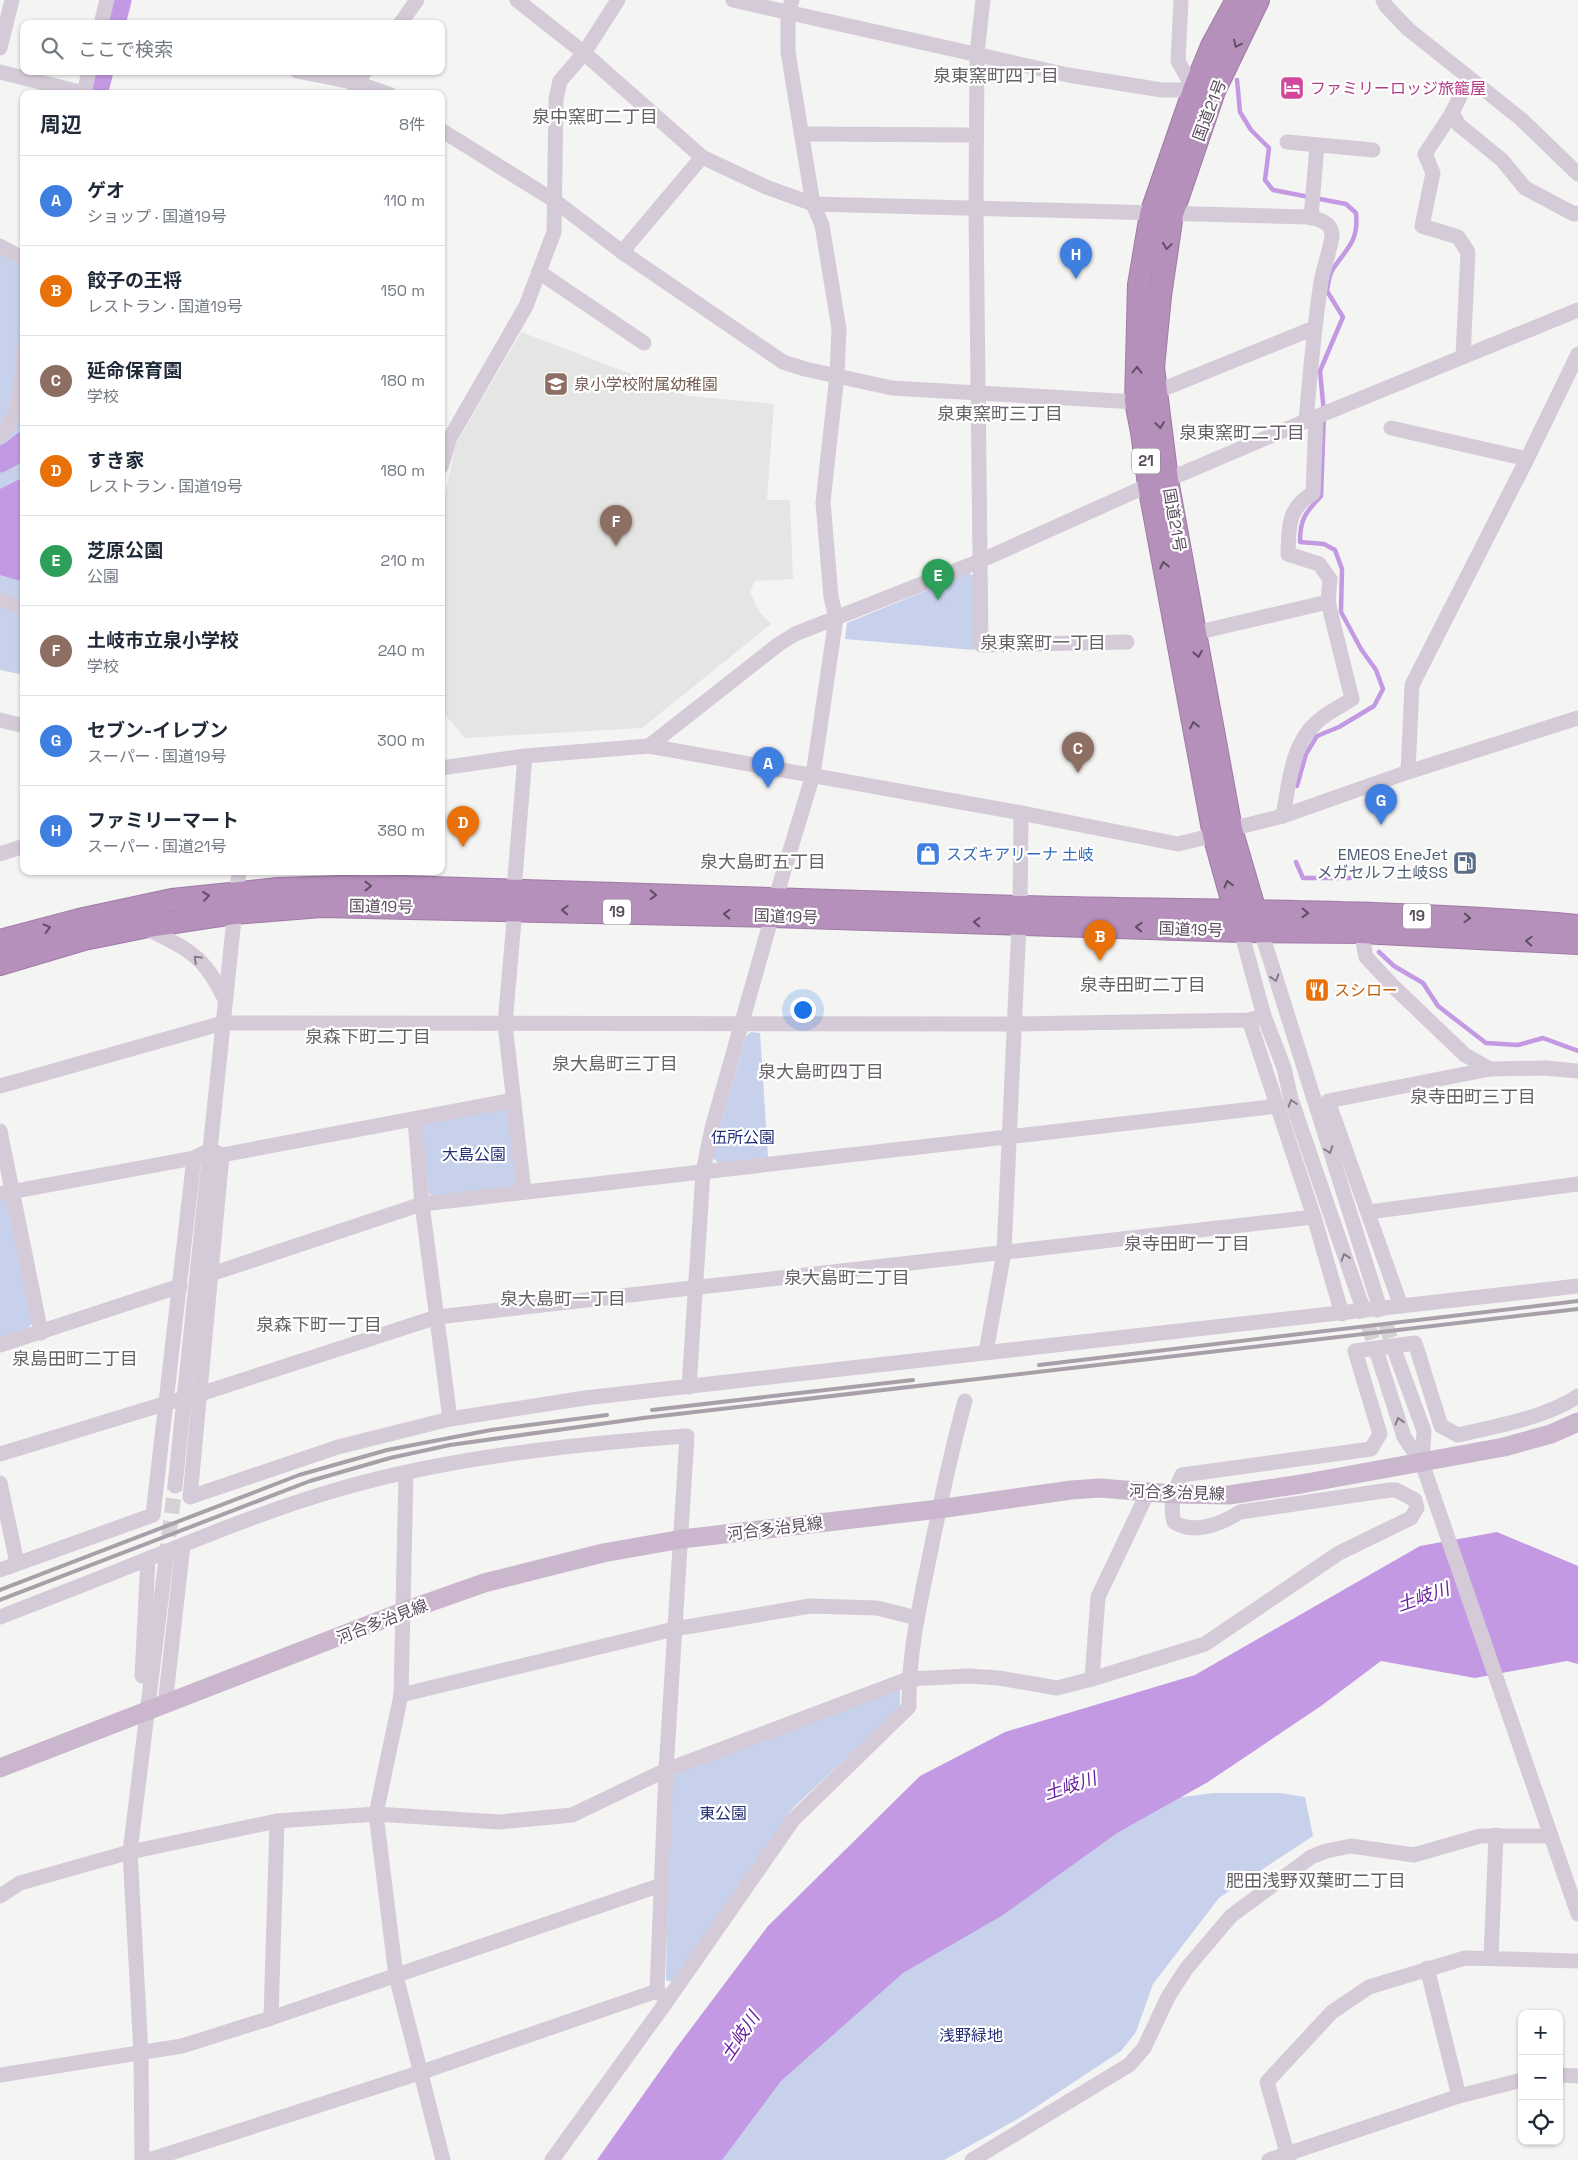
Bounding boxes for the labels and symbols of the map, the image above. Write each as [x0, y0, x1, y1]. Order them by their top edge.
one-way arrow [1232, 39, 1243, 48]
district label: 泉東窯町四丁目 [933, 64, 1059, 87]
hotel icon: ファミリーロッジ旅籠屋 [1279, 75, 1305, 101]
street label: 国道21号 [1188, 76, 1231, 144]
place label: ファミリーロッジ旅籠屋 [1310, 78, 1486, 99]
district label: 泉中窯町二丁目 [532, 105, 658, 128]
pin: H [1060, 238, 1092, 279]
one-way arrow [1162, 243, 1173, 251]
one-way arrow [1132, 366, 1142, 374]
school or university icon: 泉小学校附属幼稚園 [543, 371, 569, 397]
place label: 泉小学校附属幼稚園 [574, 374, 718, 395]
district label: 泉東窯町三丁目 [937, 402, 1063, 425]
one-way arrow [1154, 421, 1165, 429]
district label: 泉東窯町二丁目 [1179, 421, 1305, 444]
road number: 21 [1132, 448, 1160, 474]
street label: 国道21号 [1159, 487, 1190, 554]
pin: F [600, 505, 632, 546]
pin: E [922, 559, 954, 600]
one-way arrow [1159, 561, 1169, 570]
district label: 泉東窯町一丁目 [980, 631, 1106, 654]
one-way arrow [1193, 650, 1203, 659]
one-way arrow [1189, 721, 1199, 729]
pin: C [1062, 732, 1094, 773]
pin: A [752, 747, 784, 788]
pin: G [1365, 784, 1397, 825]
pin: D [447, 806, 479, 847]
shop icon: スズキアリーナ 土岐 [915, 841, 941, 867]
place label: スズキアリーナ 土岐 [946, 844, 1094, 865]
place label: EMEOS EneJet メガセルフ土岐SS [1316, 844, 1448, 883]
district label: 泉大島町五丁目 [700, 850, 826, 873]
fuel station icon: EMEOS EneJet メガセルフ土岐SS [1452, 850, 1478, 876]
one-way arrow [1223, 880, 1233, 888]
one-way arrow [364, 881, 372, 891]
one-way arrow [649, 890, 657, 901]
one-way arrow [202, 891, 210, 902]
street label: 国道19号 [349, 895, 413, 918]
road number: 19 [603, 900, 631, 924]
road number: 19 [1403, 904, 1431, 928]
one-way arrow [560, 905, 568, 915]
street label: 国道19号 [753, 905, 819, 928]
one-way arrow [1302, 908, 1309, 918]
one-way arrow [723, 909, 731, 920]
one-way arrow [1464, 913, 1472, 923]
one-way arrow [973, 917, 980, 927]
street label: 国道19号 [1158, 918, 1224, 941]
pin: B [1084, 920, 1116, 961]
one-way arrow [1135, 922, 1143, 933]
one-way arrow [42, 924, 51, 934]
one-way arrow [1525, 935, 1533, 946]
one-way arrow [194, 956, 203, 965]
district label: 泉寺田町二丁目 [1080, 973, 1206, 996]
one-way arrow [1270, 973, 1280, 981]
restaurant icon: スシロー [1304, 977, 1330, 1003]
place label: スシロー [1334, 980, 1398, 1001]
your location [790, 997, 816, 1023]
district label: 泉森下町二丁目 [305, 1025, 431, 1048]
district label: 泉大島町三丁目 [552, 1052, 678, 1075]
district label: 泉大島町四丁目 [758, 1060, 884, 1083]
district label: 泉寺田町三丁目 [1410, 1085, 1536, 1108]
one-way arrow [1288, 1100, 1298, 1108]
park label: 伍所公園 [711, 1127, 775, 1148]
park label: 大島公園 [442, 1144, 506, 1165]
one-way arrow [1323, 1145, 1333, 1153]
district label: 泉寺田町一丁目 [1124, 1232, 1250, 1255]
one-way arrow [1341, 1253, 1351, 1262]
district label: 泉大島町二丁目 [784, 1266, 910, 1289]
district label: 泉大島町一丁目 [500, 1287, 626, 1310]
district label: 泉森下町一丁目 [256, 1313, 382, 1336]
district label: 泉島田町二丁目 [12, 1347, 138, 1370]
one-way arrow [1394, 1417, 1404, 1425]
street label: 河合多治見線 [1129, 1480, 1225, 1505]
street label: 河合多治見線 [726, 1512, 824, 1545]
water label: 土岐川 [1394, 1576, 1454, 1616]
street label: 河合多治見線 [334, 1594, 431, 1648]
water label: 土岐川 [1041, 1766, 1101, 1805]
park label: 東公園 [699, 1803, 747, 1824]
district label: 肥田浅野双葉町二丁目 [1226, 1869, 1406, 1892]
water label: 土岐川 [715, 2005, 765, 2065]
park label: 浅野緑地 [939, 2025, 1003, 2046]

